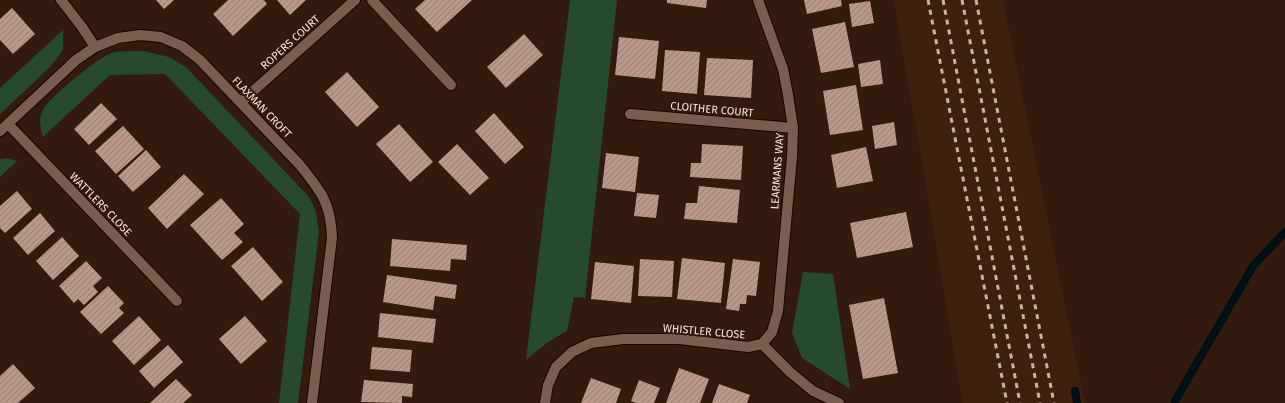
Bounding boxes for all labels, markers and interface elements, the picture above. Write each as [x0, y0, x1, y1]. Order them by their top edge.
street label: ROPERS COURT [258, 12, 323, 72]
street label: FLAXMAN CROFT [229, 74, 294, 141]
street label: CLOITHER COURT [670, 99, 754, 120]
street label: LEARMANS WAY [768, 132, 787, 210]
street label: WATTLERS CLOSE [67, 170, 134, 239]
street label: WHISTLER CLOSE [662, 321, 746, 342]

